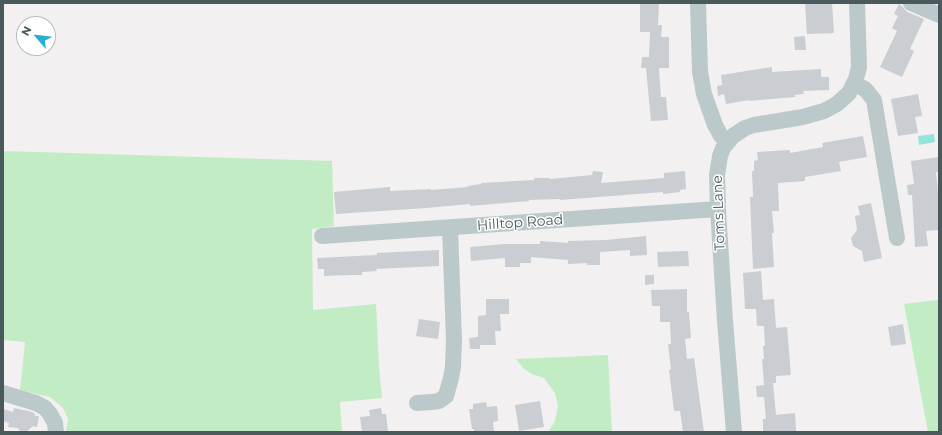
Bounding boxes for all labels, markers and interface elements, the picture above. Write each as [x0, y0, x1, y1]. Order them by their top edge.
north arrow [16, 16, 56, 56]
text: N [18, 24, 35, 38]
street label: Toms Lane [709, 175, 729, 251]
street label: Hilltop Road [476, 212, 564, 234]

